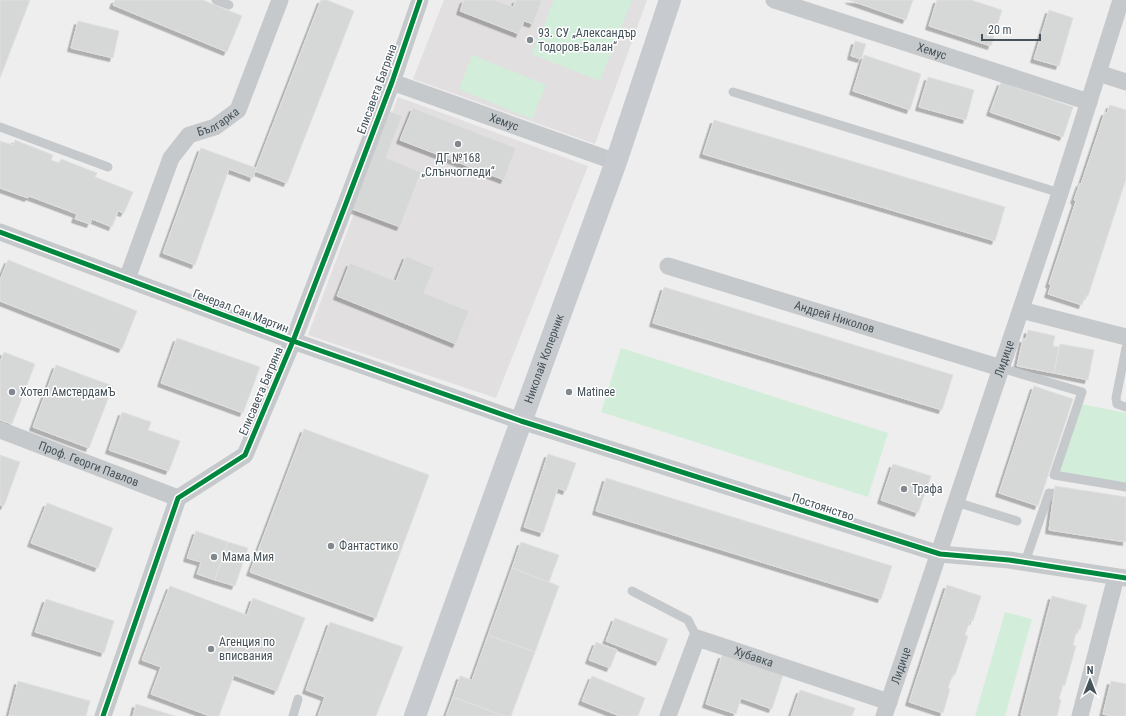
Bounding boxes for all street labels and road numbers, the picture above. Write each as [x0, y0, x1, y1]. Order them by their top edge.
street label: Хемус [915, 40, 949, 63]
street label: Елисавета Багряна [354, 42, 400, 136]
street label: Българка [195, 104, 242, 139]
street label: Хемус [487, 110, 521, 134]
street label: Генерал Сан Мартин [191, 286, 291, 336]
street label: Андрей Николов [793, 298, 876, 336]
street label: Николай Коперник [521, 312, 567, 405]
street label: Лидице [992, 338, 1017, 379]
street label: Елисавета Багряна [236, 344, 286, 437]
street label: Проф. Георги Павлов [37, 438, 141, 489]
street label: Постоянство [790, 490, 856, 524]
street label: Хубавка [732, 644, 775, 670]
street label: Лидице [888, 645, 914, 686]

